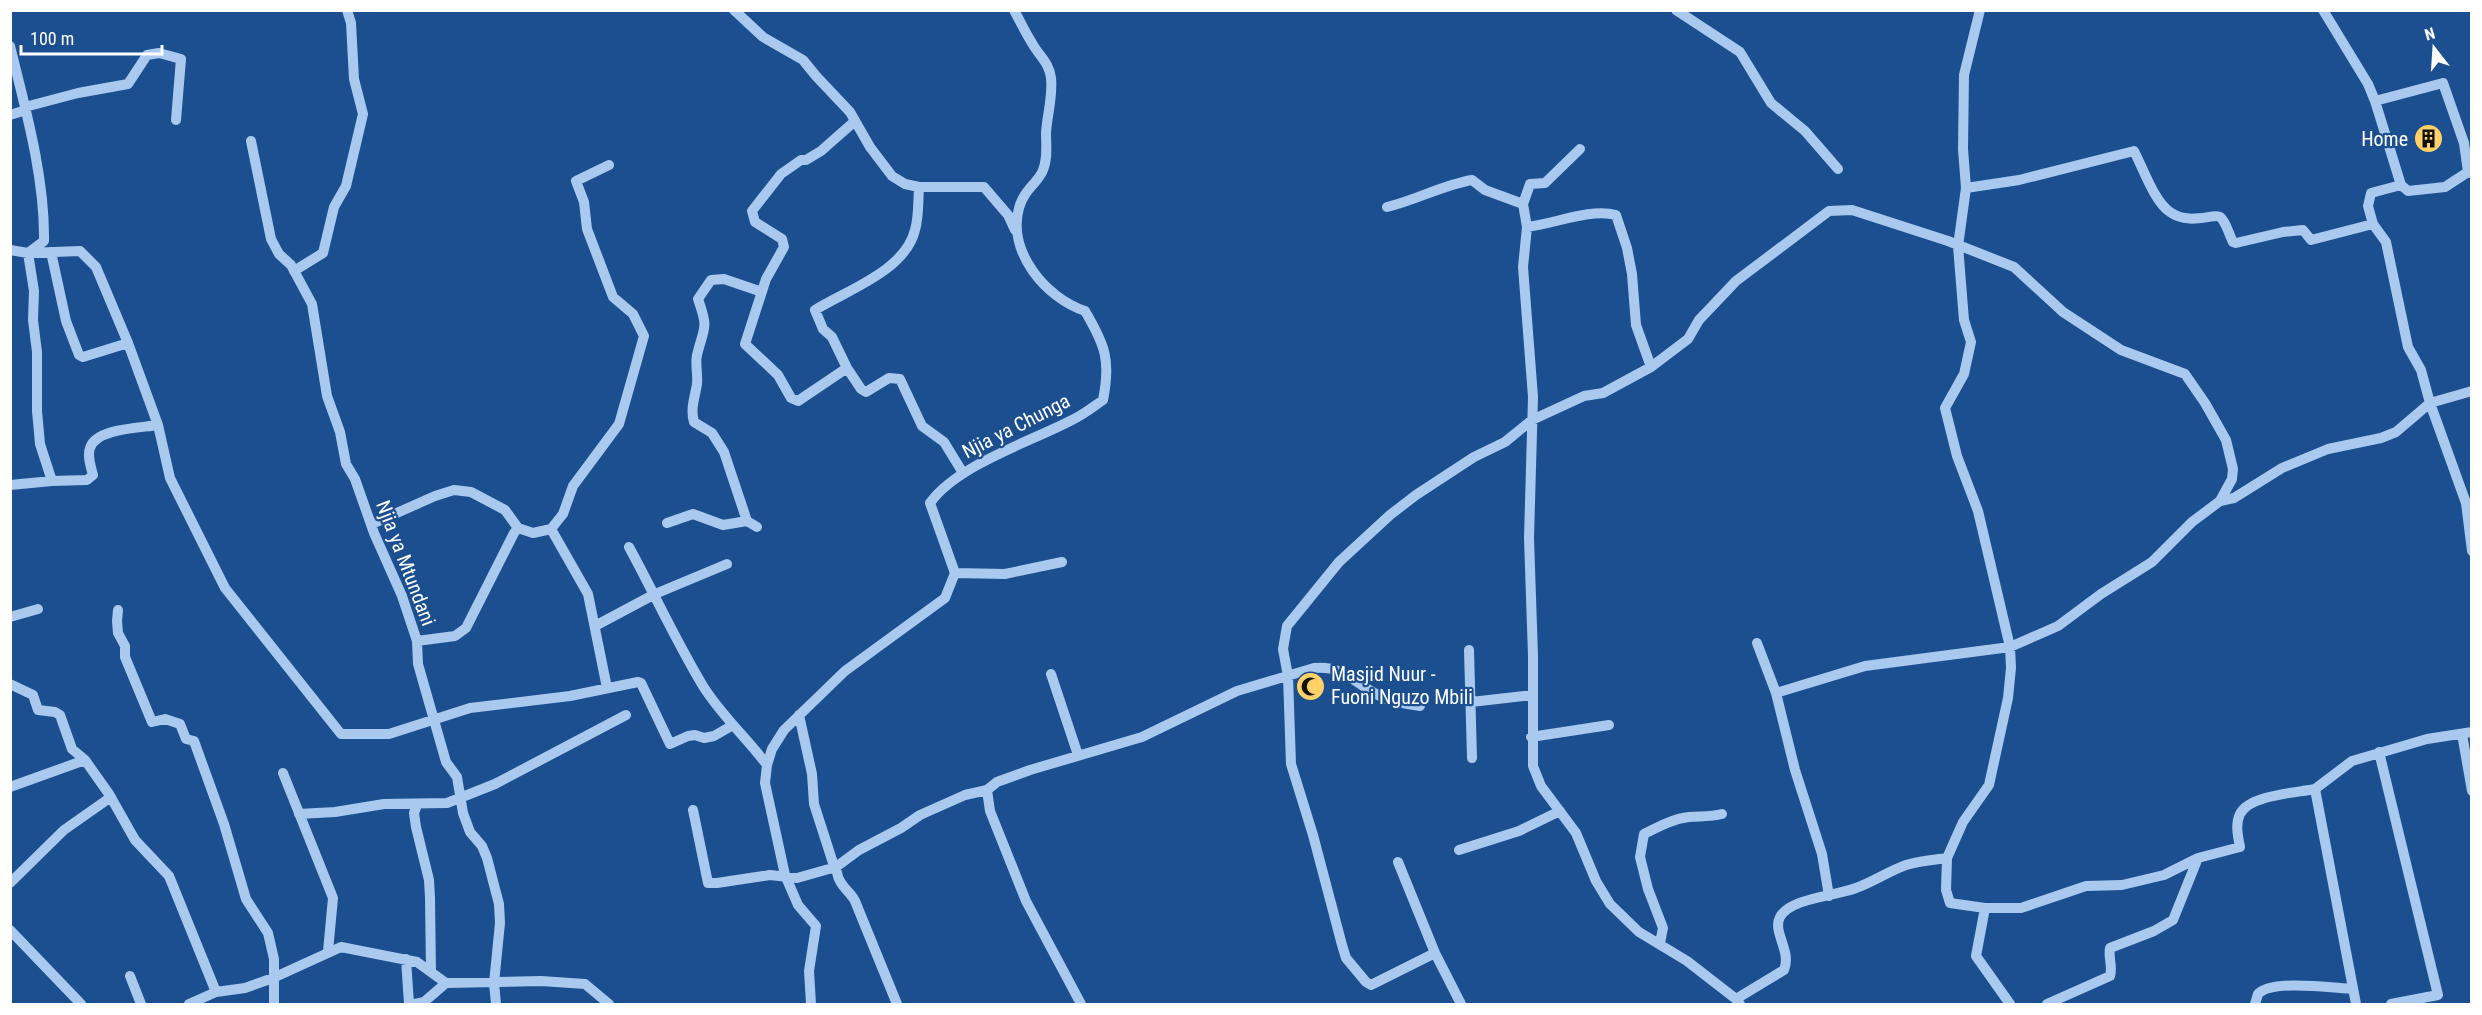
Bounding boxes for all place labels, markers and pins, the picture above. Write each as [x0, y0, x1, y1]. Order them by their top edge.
building icon: Home [2413, 123, 2445, 155]
place label: Home [2361, 127, 2408, 151]
place label: Masjid Nuur - Fuoni Nguzo Mbili [1331, 662, 1473, 709]
mosque icon: Masjid Nuur - Fuoni Nguzo Mbili [1294, 670, 1326, 702]

